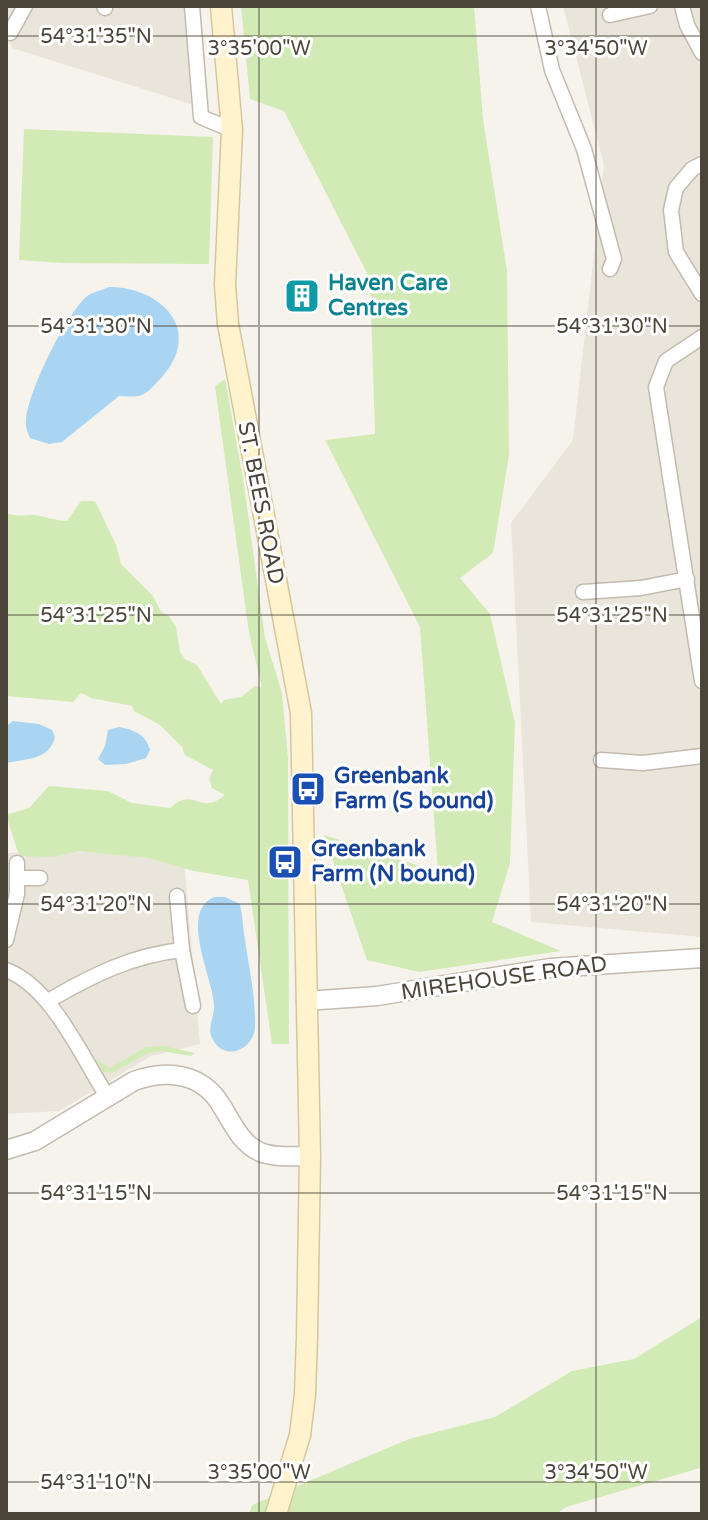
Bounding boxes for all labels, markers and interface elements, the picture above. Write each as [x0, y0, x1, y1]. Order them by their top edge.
text: 54°31'35"N [40, 25, 152, 49]
text: 3°35'00"W [207, 37, 311, 61]
text: 3°34'50"W [544, 37, 648, 61]
place label: Haven Care Centres [328, 270, 448, 321]
building icon: Haven Care Centres [283, 277, 321, 315]
text: 54°31'30"N [40, 315, 152, 339]
text: 54°31'30"N [556, 315, 668, 339]
street label: ST. BEES ROAD [232, 419, 290, 587]
text: 54°31'25"N [40, 604, 152, 628]
text: 54°31'25"N [556, 604, 668, 628]
place label: Greenbank Farm (S bound) [334, 763, 493, 814]
bus stop icon: Greenbank Farm (S bound) [289, 770, 327, 808]
place label: Greenbank Farm (N bound) [311, 836, 475, 887]
bus stop icon: Greenbank Farm (N bound) [266, 843, 304, 881]
text: 54°31'20"N [40, 893, 152, 917]
text: 54°31'20"N [556, 893, 668, 917]
street label: MIREHOUSE ROAD [399, 951, 609, 1005]
text: 54°31'15"N [40, 1182, 152, 1206]
text: 54°31'15"N [556, 1182, 668, 1206]
text: 3°35'00"W [207, 1461, 311, 1485]
text: 3°34'50"W [544, 1461, 648, 1485]
text: 54°31'10"N [40, 1471, 152, 1495]

